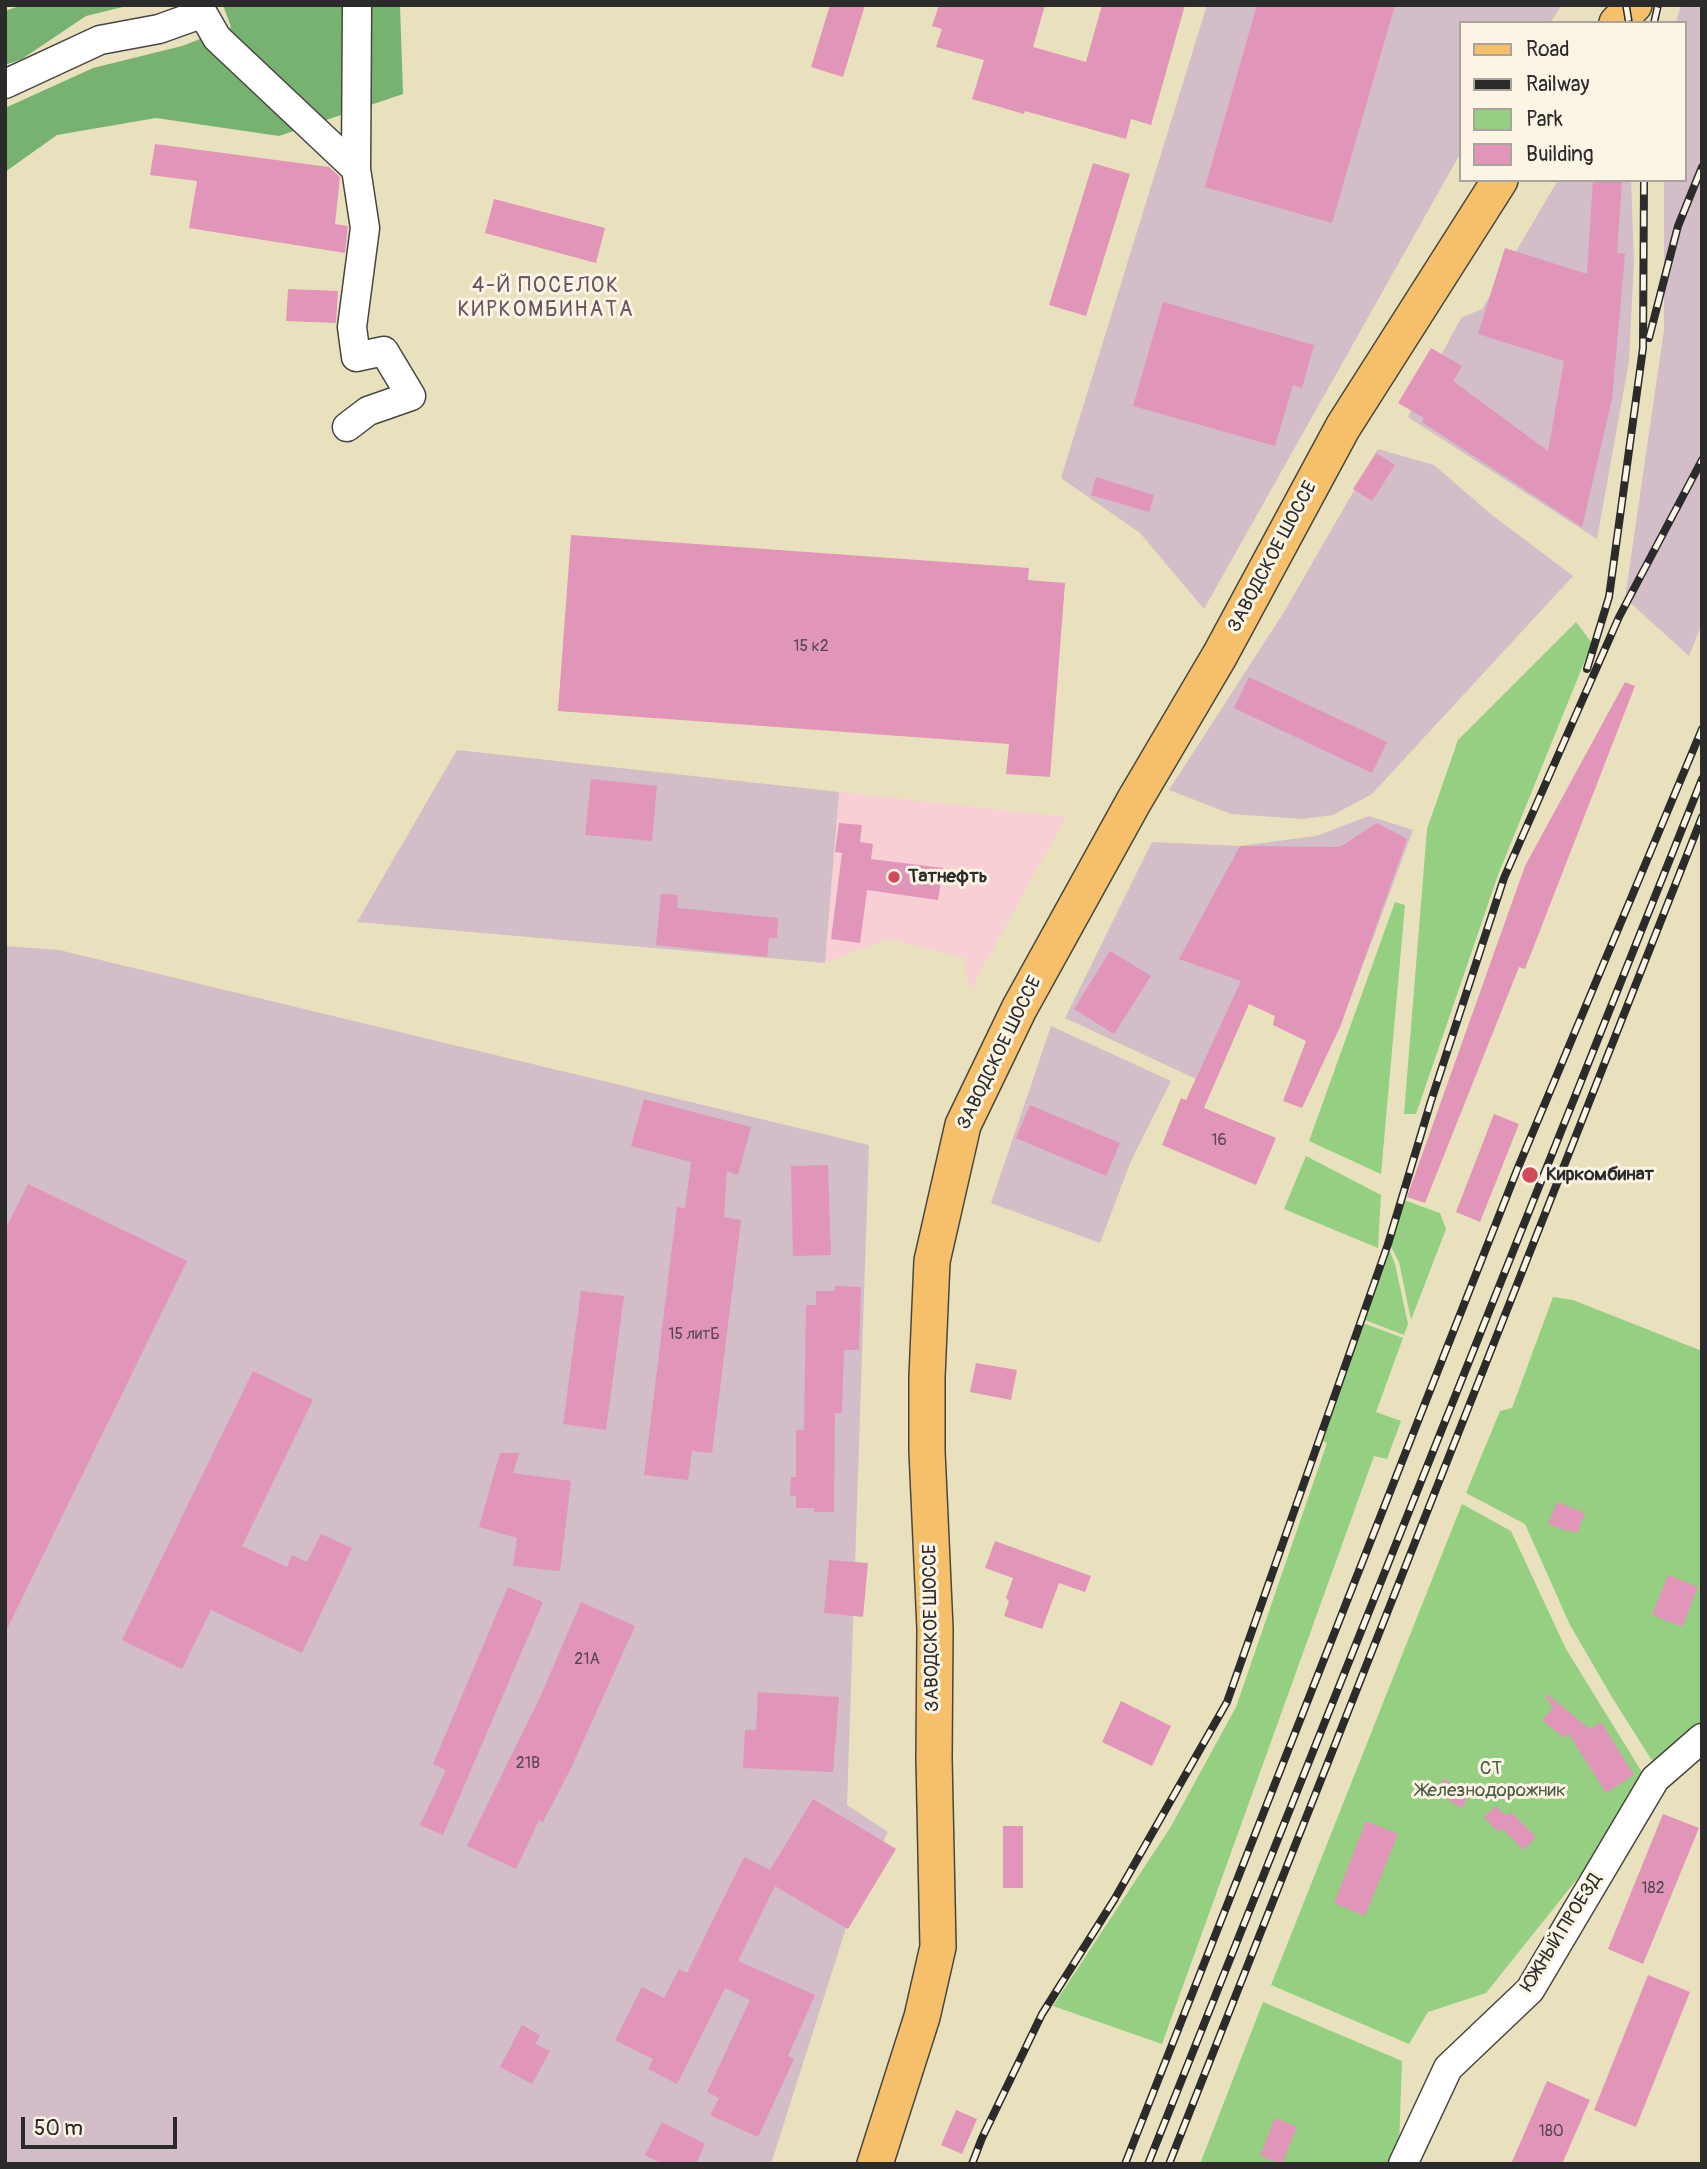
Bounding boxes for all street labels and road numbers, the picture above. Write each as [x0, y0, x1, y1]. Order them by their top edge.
street label: ЗАВОДСКОЕ ШОССЕ [1224, 478, 1322, 636]
street label: ЗАВОДСКОЕ ШОССЕ [953, 973, 1047, 1133]
street label: ЗАВОДСКОЕ ШОССЕ [919, 1544, 945, 1712]
street label: ЮЖНЫЙ ПРОЕЗД [1517, 1870, 1607, 1996]

